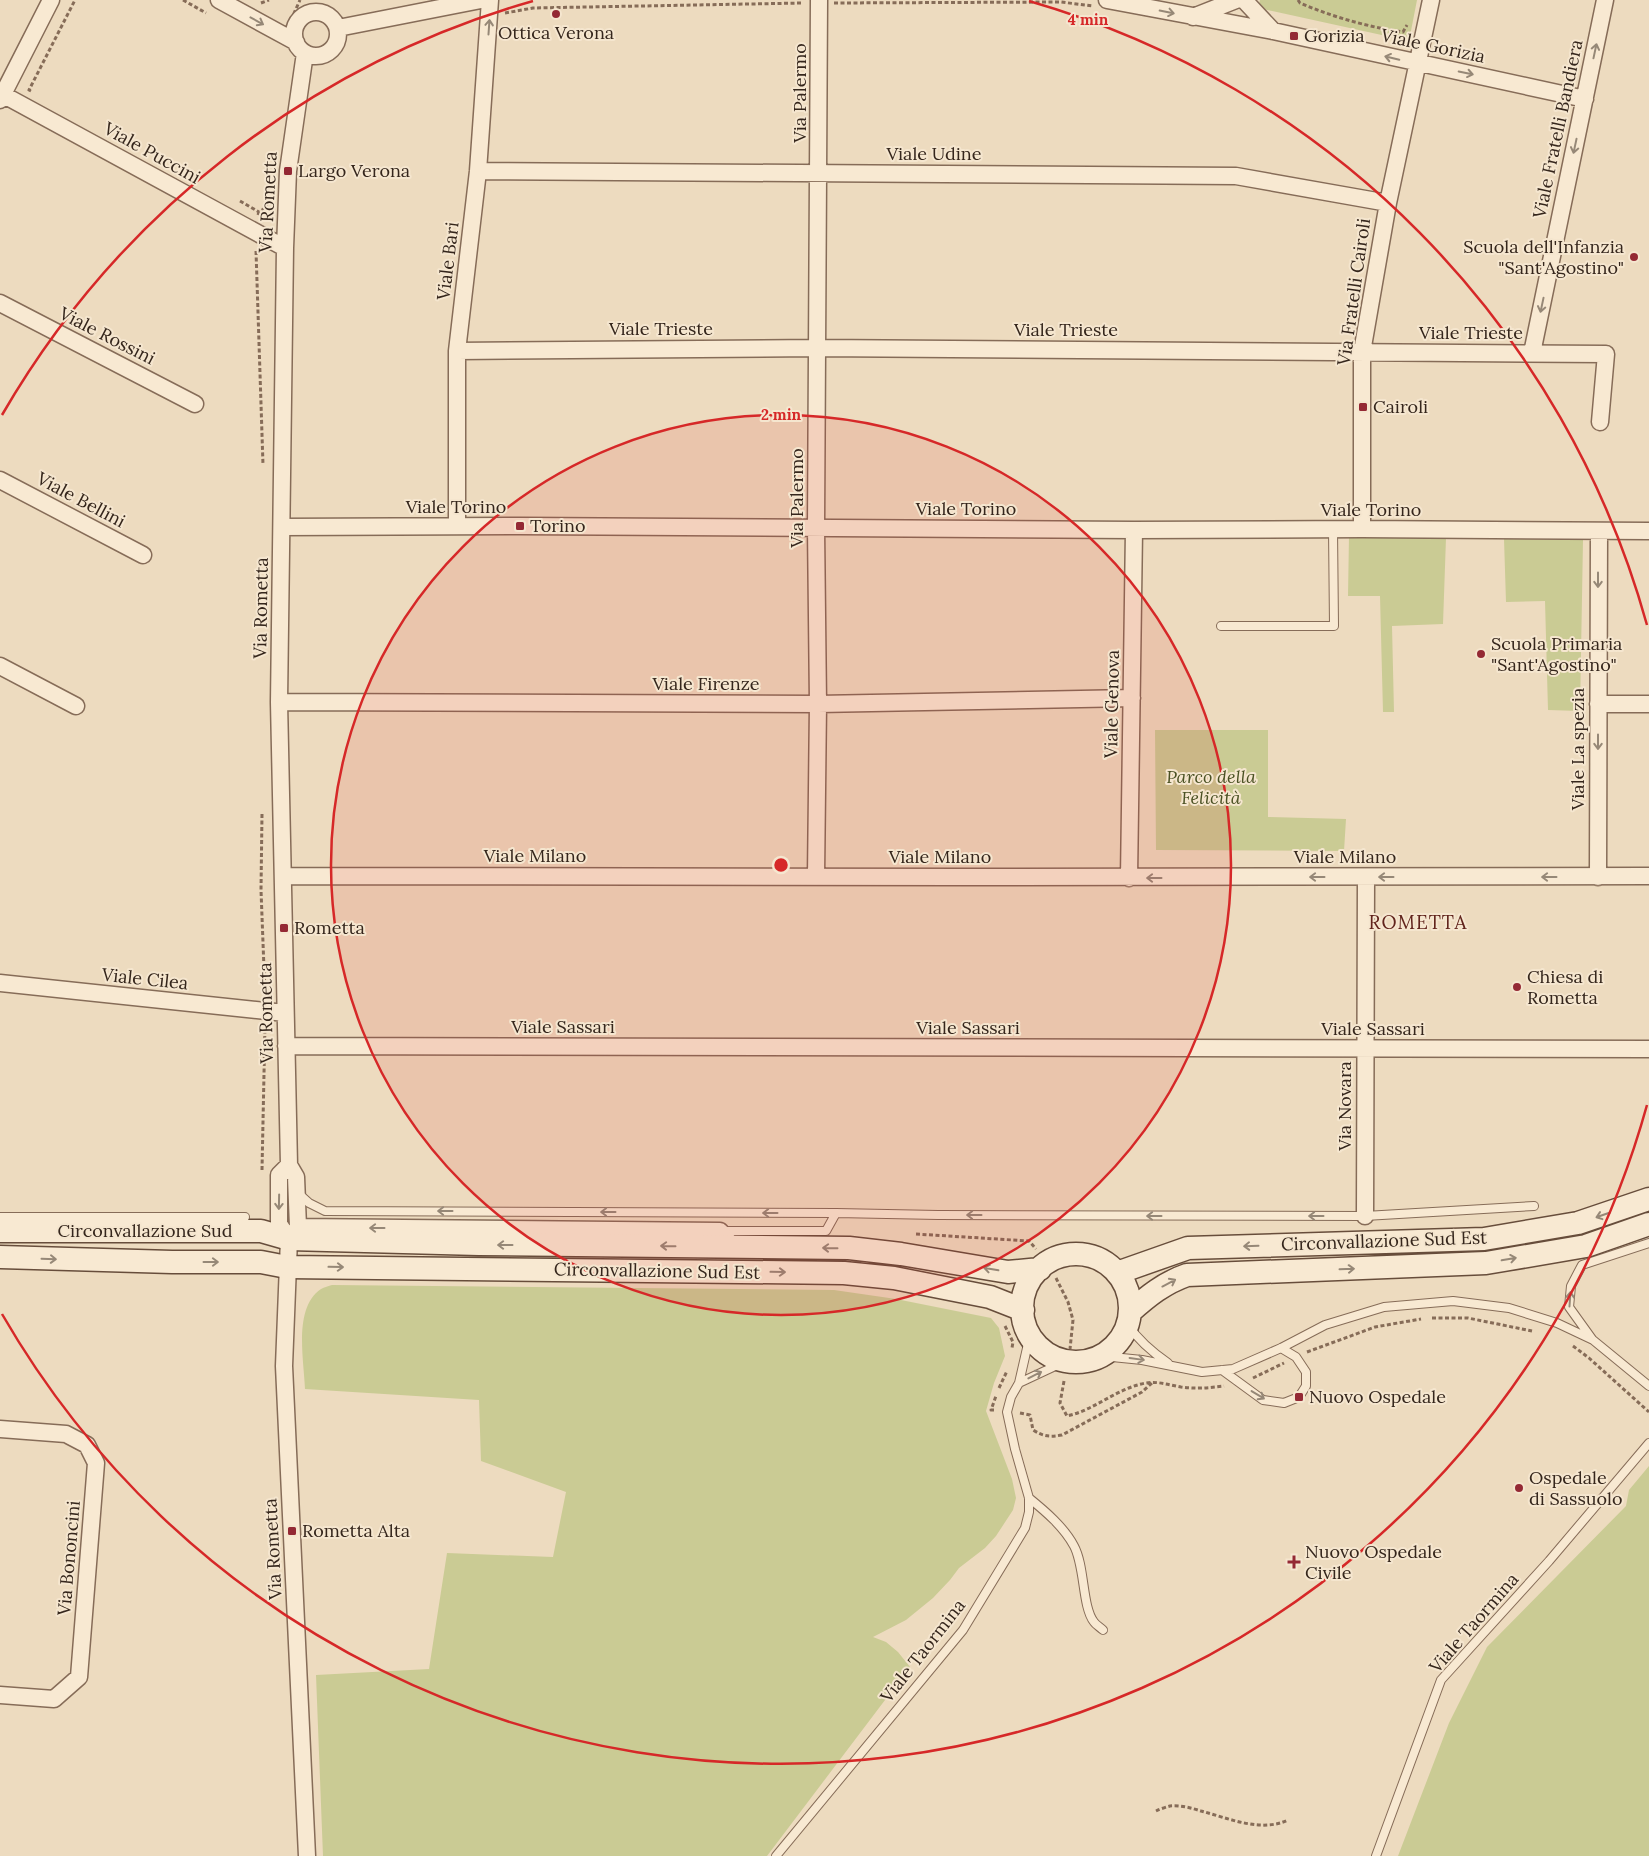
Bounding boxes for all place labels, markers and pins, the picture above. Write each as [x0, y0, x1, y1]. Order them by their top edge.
marker: Ottica Verona [550, 8, 562, 20]
place label: Ottica Verona [498, 21, 614, 44]
place label: Gorizia [1304, 24, 1365, 47]
marker: Gorizia [1288, 30, 1300, 42]
place label: Largo Verona [298, 159, 410, 182]
marker: Largo Verona [282, 165, 294, 177]
place label: Scuola dell'Infanzia "Sant'Agostino" [1463, 235, 1624, 279]
marker: Scuola dell'Infanzia "Sant'Agostino" [1628, 251, 1640, 263]
place label: Cairoli [1373, 395, 1428, 418]
marker: Cairoli [1357, 401, 1369, 413]
place label: Torino [530, 514, 585, 537]
marker: Torino [514, 520, 526, 532]
place label: Scuola Primaria "Sant'Agostino" [1491, 632, 1622, 676]
marker: Scuola Primaria "Sant'Agostino" [1475, 648, 1487, 660]
centre of rings [772, 856, 790, 874]
place label: Rometta [294, 916, 365, 939]
marker: Rometta [278, 922, 290, 934]
place label: Chiesa di Rometta [1527, 965, 1603, 1009]
marker: Chiesa di Rometta [1511, 981, 1523, 993]
place label: Nuovo Ospedale [1309, 1385, 1446, 1408]
marker: Nuovo Ospedale [1293, 1391, 1305, 1403]
place label: Ospedale di Sassuolo [1529, 1466, 1622, 1510]
marker: Ospedale di Sassuolo [1513, 1482, 1525, 1494]
place label: Rometta Alta [302, 1519, 410, 1542]
marker: Rometta Alta [286, 1525, 298, 1537]
place label: Nuovo Ospedale Civile [1305, 1540, 1442, 1584]
marker: Nuovo Ospedale Civile [1287, 1555, 1301, 1569]

